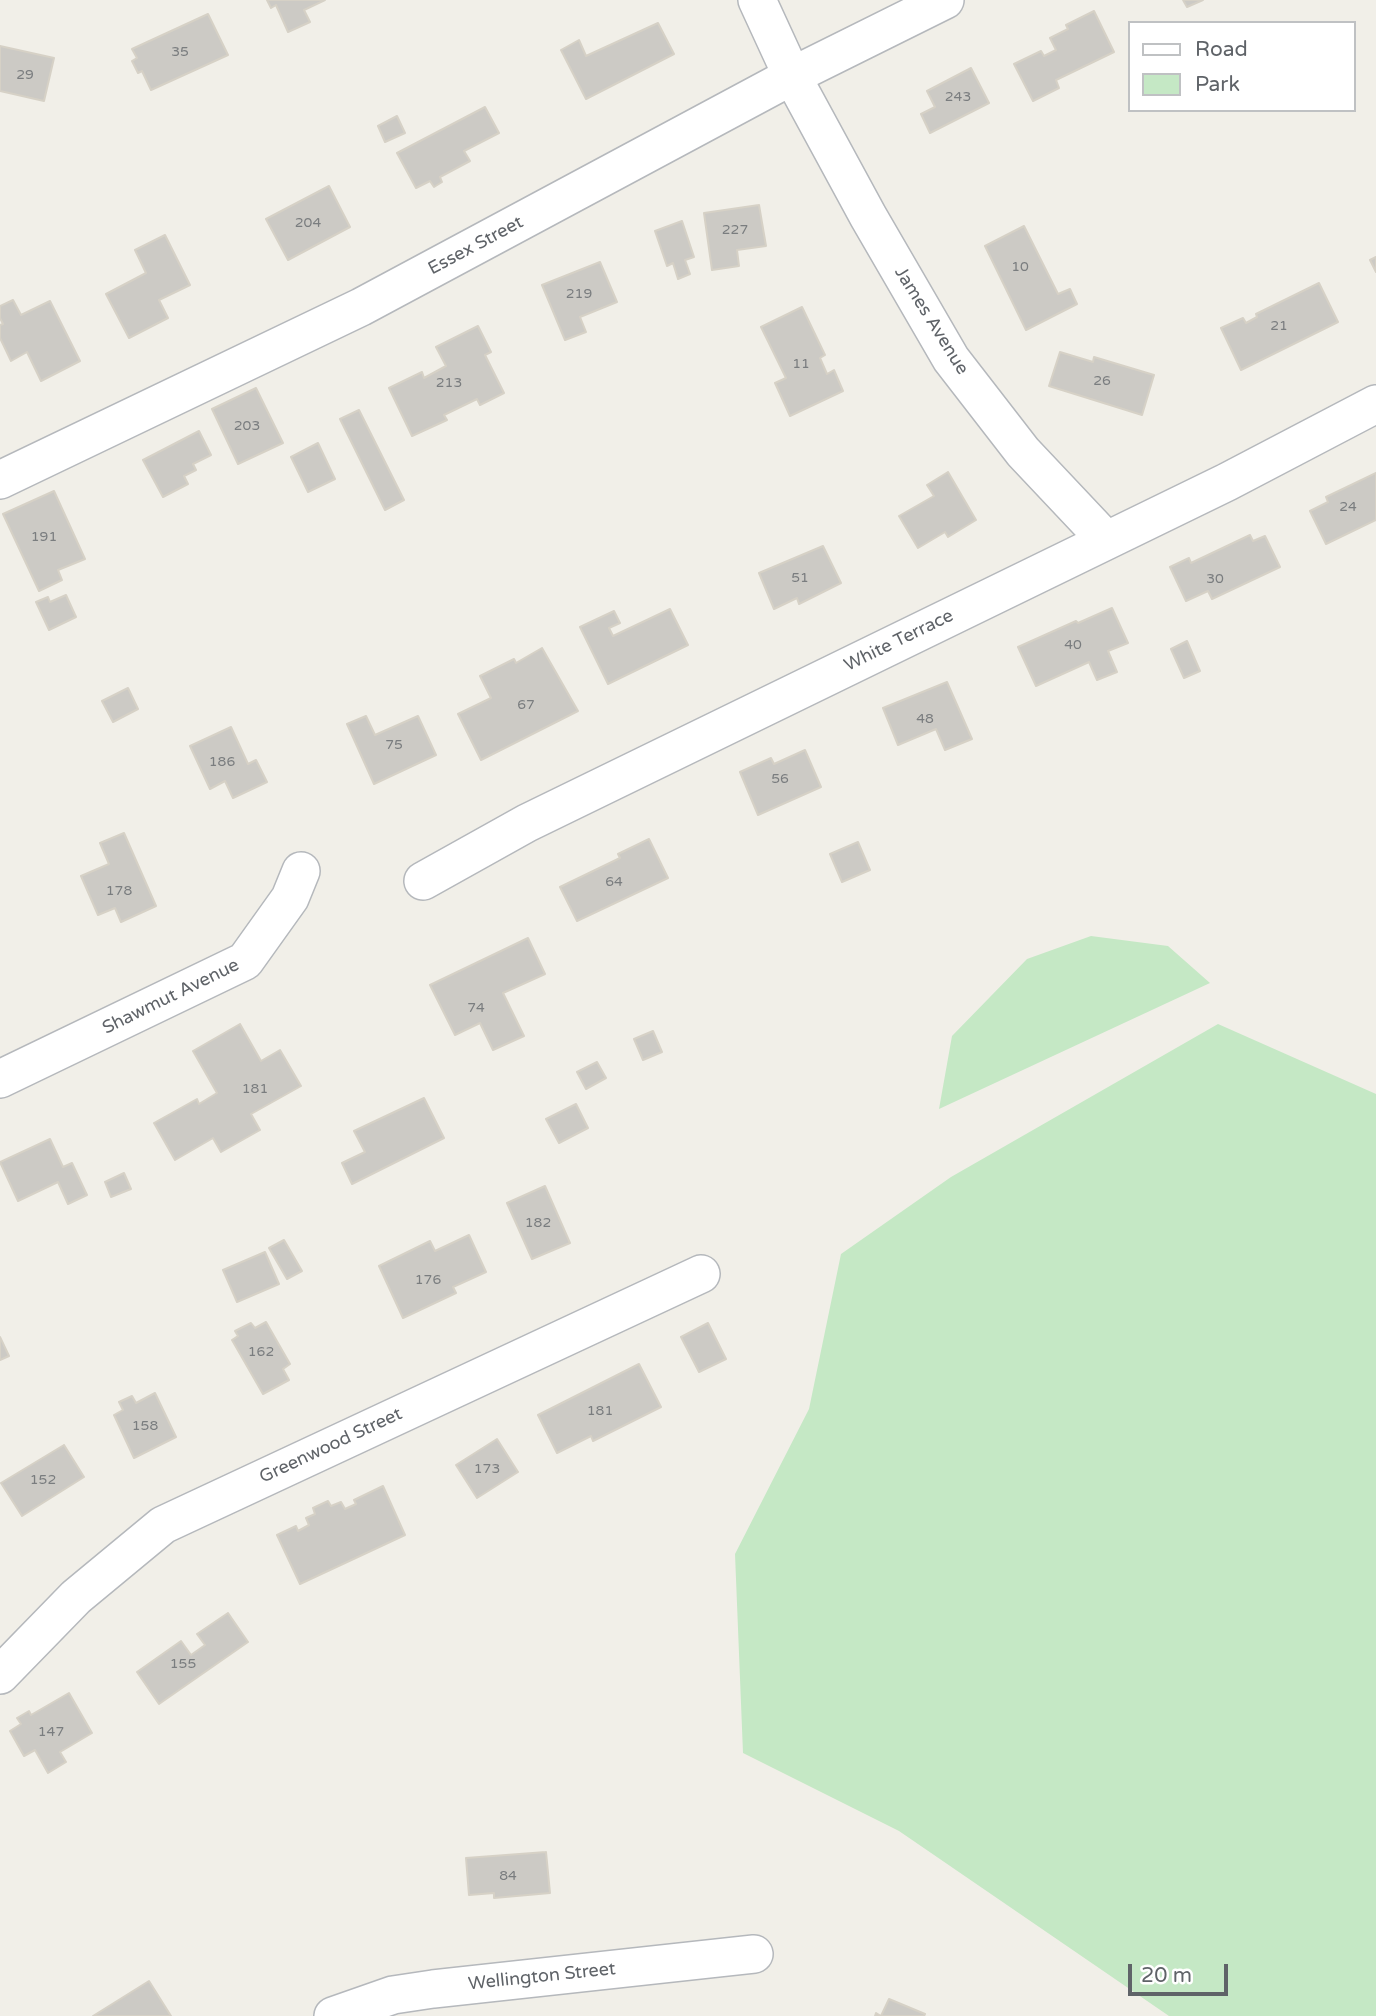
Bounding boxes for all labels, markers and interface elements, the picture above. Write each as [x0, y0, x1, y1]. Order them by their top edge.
legend [1128, 21, 1355, 112]
text: Road [1195, 37, 1248, 62]
house number: 35 [171, 44, 189, 60]
house number: 29 [16, 67, 34, 83]
text: Park [1195, 72, 1240, 97]
house number: 243 [945, 89, 971, 105]
street label: Essex Street [425, 212, 527, 280]
house number: 204 [295, 215, 321, 231]
house number: 227 [722, 222, 748, 238]
house number: 10 [1011, 259, 1029, 275]
street label: James Avenue [889, 263, 973, 379]
house number: 219 [566, 286, 592, 302]
house number: 21 [1270, 318, 1288, 334]
house number: 11 [792, 356, 810, 372]
house number: 26 [1093, 373, 1111, 389]
house number: 213 [436, 375, 462, 391]
house number: 203 [234, 418, 260, 434]
house number: 24 [1339, 499, 1357, 515]
house number: 191 [31, 529, 57, 545]
house number: 51 [791, 570, 809, 586]
house number: 30 [1206, 571, 1224, 587]
street label: White Terrace [841, 605, 957, 677]
house number: 40 [1064, 637, 1082, 653]
house number: 67 [517, 697, 535, 713]
house number: 48 [916, 711, 934, 727]
house number: 75 [385, 737, 403, 753]
house number: 186 [209, 754, 235, 770]
house number: 56 [771, 771, 789, 787]
house number: 64 [605, 874, 623, 890]
house number: 178 [106, 883, 132, 899]
street label: Shawmut Avenue [99, 955, 243, 1039]
house number: 74 [467, 1000, 485, 1016]
house number: 181 [242, 1081, 268, 1097]
house number: 182 [525, 1215, 551, 1231]
house number: 176 [415, 1272, 441, 1288]
house number: 162 [248, 1344, 274, 1360]
street label: Greenwood Street [256, 1403, 406, 1489]
house number: 181 [587, 1403, 613, 1419]
house number: 158 [132, 1418, 158, 1434]
house number: 173 [474, 1461, 500, 1477]
house number: 152 [30, 1472, 56, 1488]
house number: 155 [170, 1656, 196, 1672]
house number: 147 [38, 1724, 64, 1740]
house number: 84 [499, 1868, 517, 1884]
scale bar [1131, 1950, 1231, 1994]
street label: Wellington Street [467, 1959, 617, 1995]
text: 20 m [1141, 1963, 1192, 1988]

